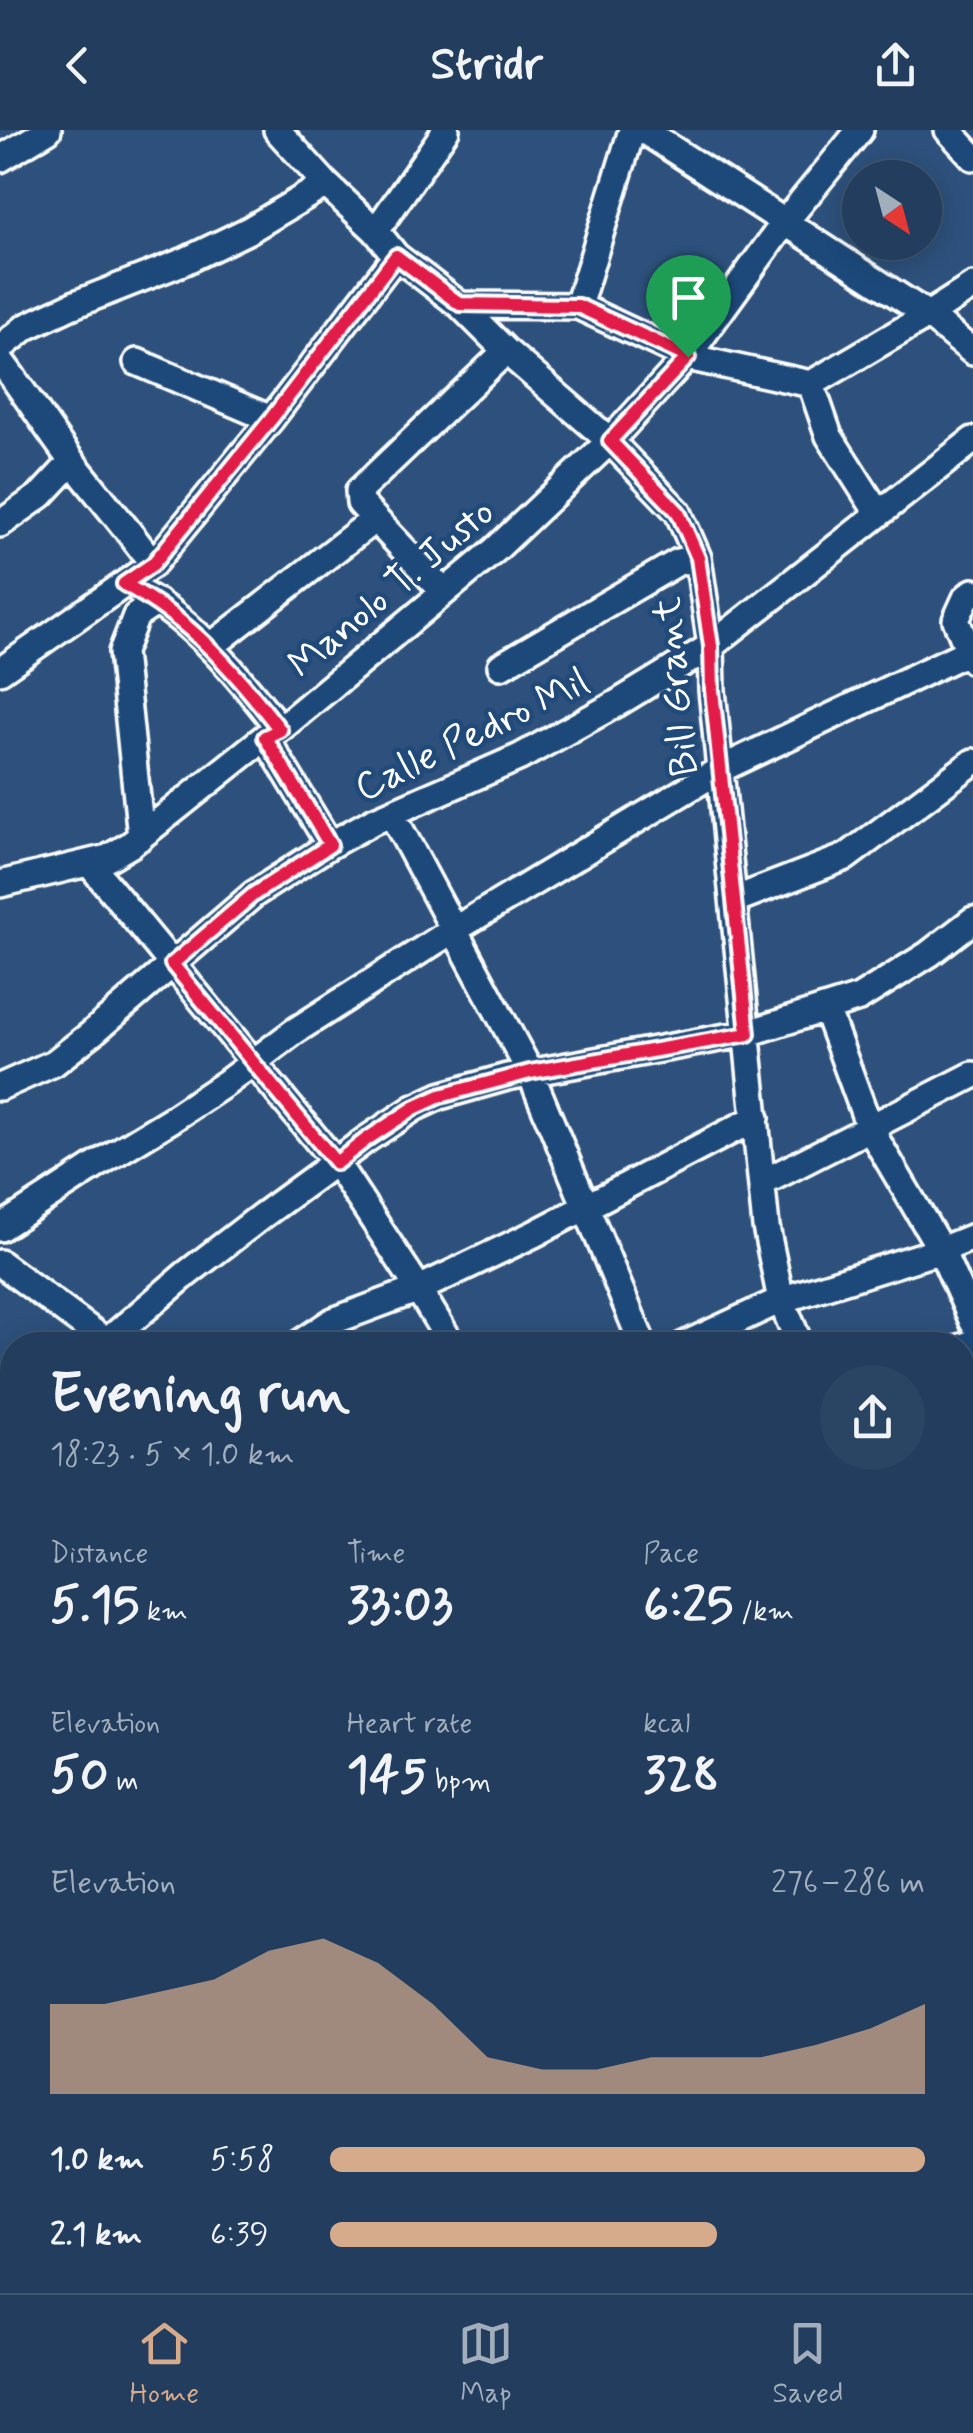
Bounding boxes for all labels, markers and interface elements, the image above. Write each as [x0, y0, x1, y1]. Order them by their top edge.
text: Stridr [430, 36, 543, 95]
icon: back [50, 38, 105, 93]
icon: share [868, 38, 923, 93]
north arrow [842, 160, 942, 260]
map controls [842, 160, 942, 260]
pin [646, 255, 731, 358]
icon: arrive [661, 270, 716, 325]
street label: Manolo T. Justo [278, 488, 506, 691]
street label: Bill Grant [642, 594, 712, 779]
street label: Calle Pedro Mil [346, 657, 598, 815]
text: Evening run [50, 1360, 350, 1432]
button: share [820, 1365, 925, 1470]
text: 18:23 · 5 × 1.0 km [50, 1434, 294, 1476]
text: Distance [50, 1536, 148, 1573]
text: Time [347, 1536, 405, 1573]
text: Pace [643, 1536, 699, 1573]
text: 5.15 [50, 1573, 139, 1639]
text: 33:03 [347, 1573, 453, 1639]
text: 6:25 [643, 1573, 733, 1639]
text: km [139, 1594, 188, 1631]
text: /km [733, 1594, 794, 1631]
text: Elevation [50, 1706, 160, 1743]
text: Heart rate [347, 1706, 472, 1743]
text: kcal [643, 1706, 690, 1743]
text: 50 [50, 1743, 109, 1809]
text: 145 [347, 1743, 427, 1809]
text: 328 [643, 1743, 719, 1809]
text: m [109, 1764, 138, 1801]
text: bpm [427, 1764, 491, 1801]
text: Elevation [50, 1862, 176, 1904]
text: 276–286 m [771, 1862, 925, 1904]
text: 1.0 km [50, 2139, 144, 2181]
text: 5:58 [210, 2139, 274, 2181]
text: 2.1 km [50, 2214, 142, 2256]
text: 6:39 [210, 2214, 268, 2256]
tab: Home [130, 2316, 199, 2413]
tab: Map [458, 2316, 513, 2413]
tab: Saved [773, 2316, 843, 2413]

